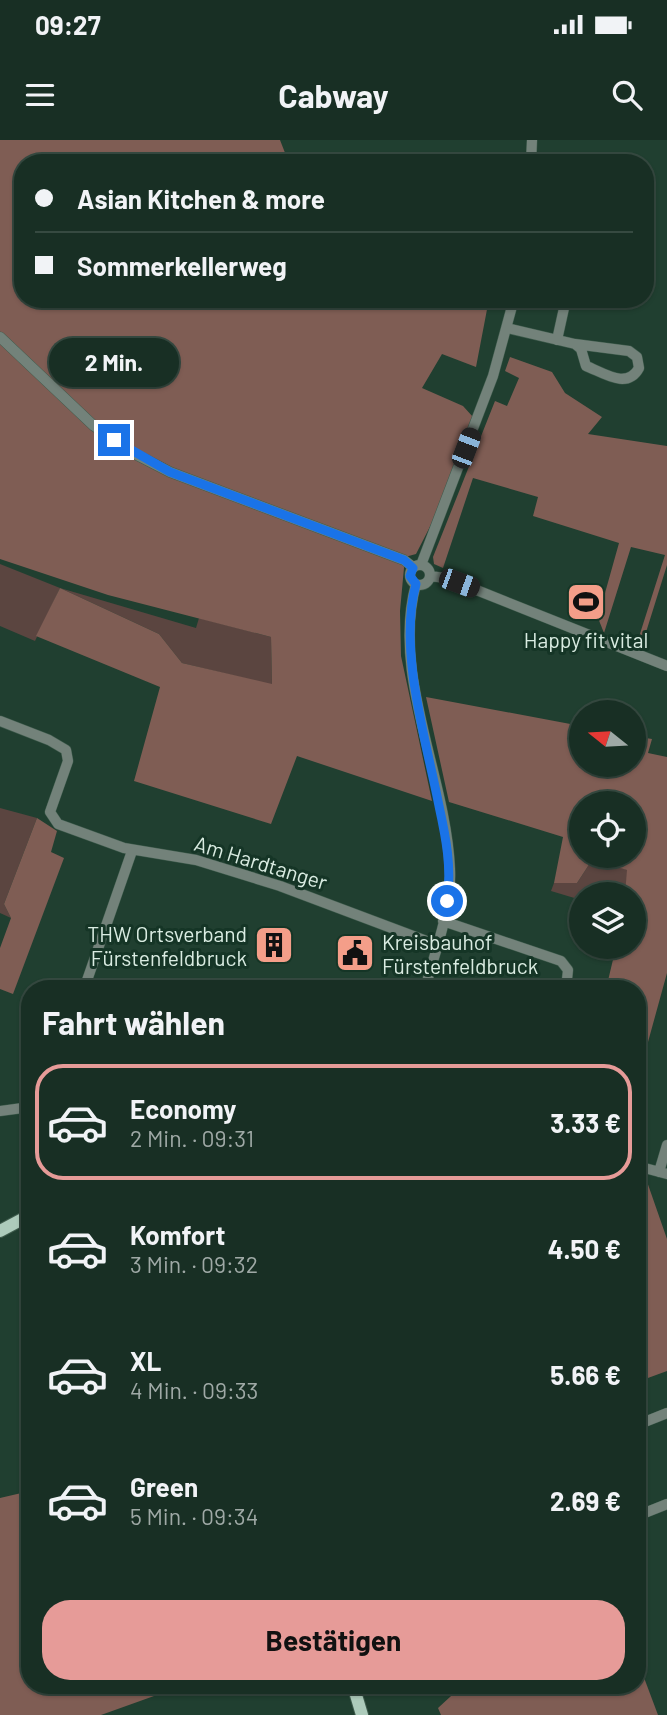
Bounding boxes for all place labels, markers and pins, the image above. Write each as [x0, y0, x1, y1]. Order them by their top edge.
sports icon: Happy fit vital [565, 581, 607, 623]
place label: Happy fit vital [524, 627, 648, 652]
place label: THW Ortsverband Fürstenfeldbruck [87, 921, 247, 970]
building icon: THW Ortsverband Fürstenfeldbruck [253, 924, 295, 966]
place label: Kreisbauhof Fürstenfeldbruck [382, 929, 538, 978]
public building icon: Kreisbauhof Fürstenfeldbruck [334, 932, 376, 974]

